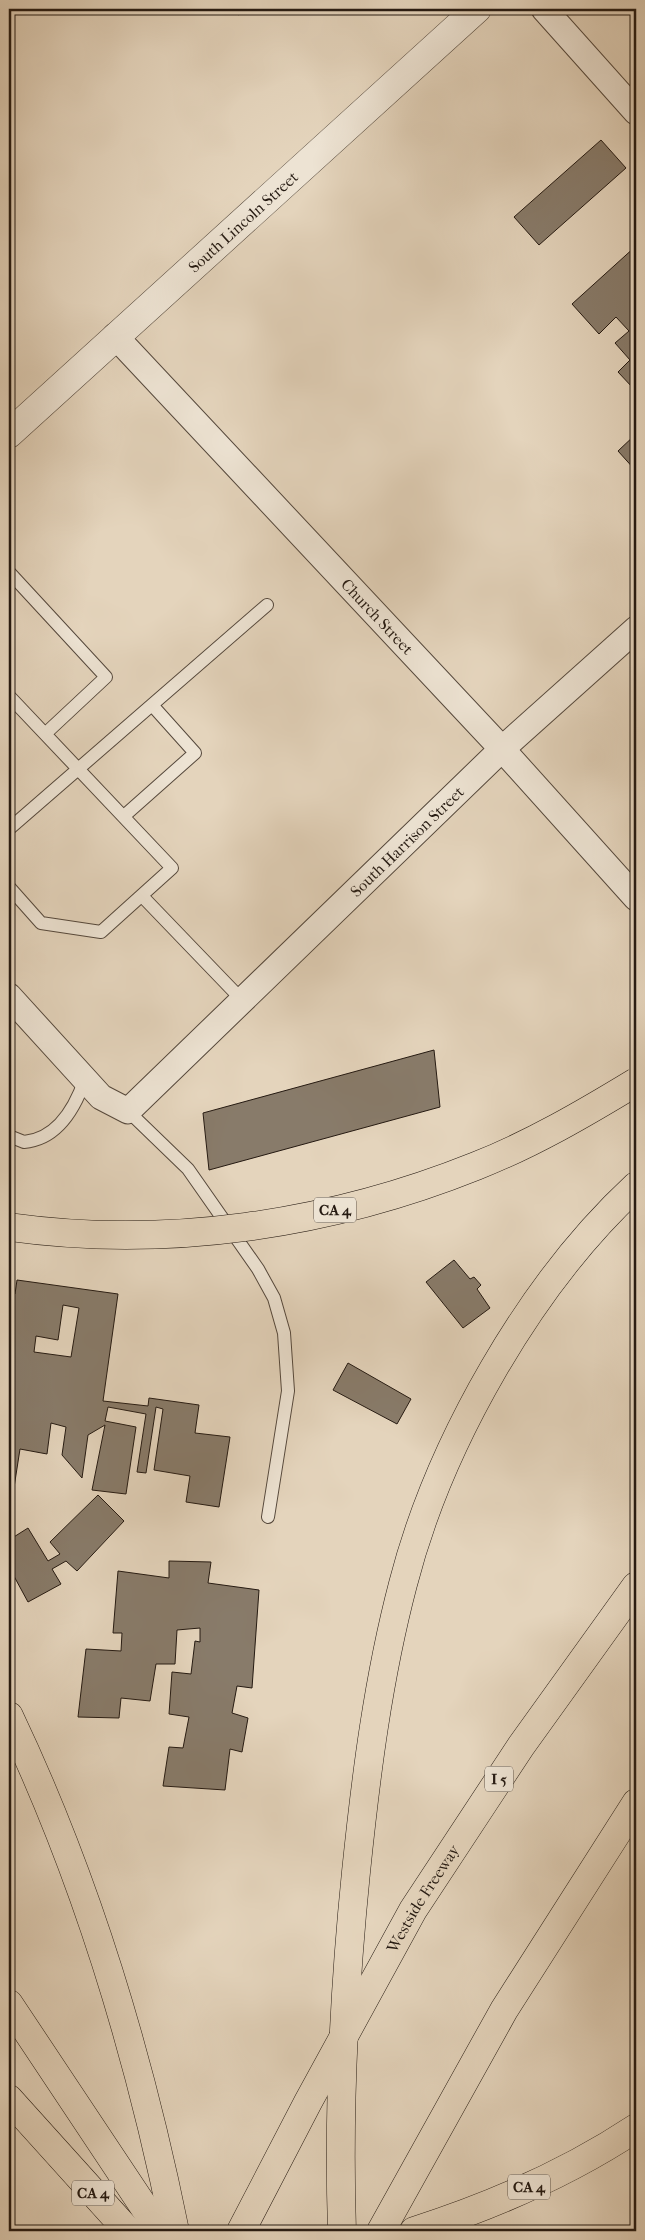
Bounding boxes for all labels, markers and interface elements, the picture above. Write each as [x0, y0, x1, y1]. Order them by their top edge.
street label: South Lincoln Street [184, 167, 302, 276]
street label: Church Street [337, 574, 418, 658]
street label: South Harrison Street [346, 782, 468, 900]
road number: CA 4 [314, 1198, 356, 1222]
road number: I 5 [485, 1766, 513, 1792]
street label: Westside Freeway [382, 1841, 463, 1956]
road number: CA 4 [508, 2174, 550, 2200]
road number: CA 4 [72, 2180, 114, 2206]

